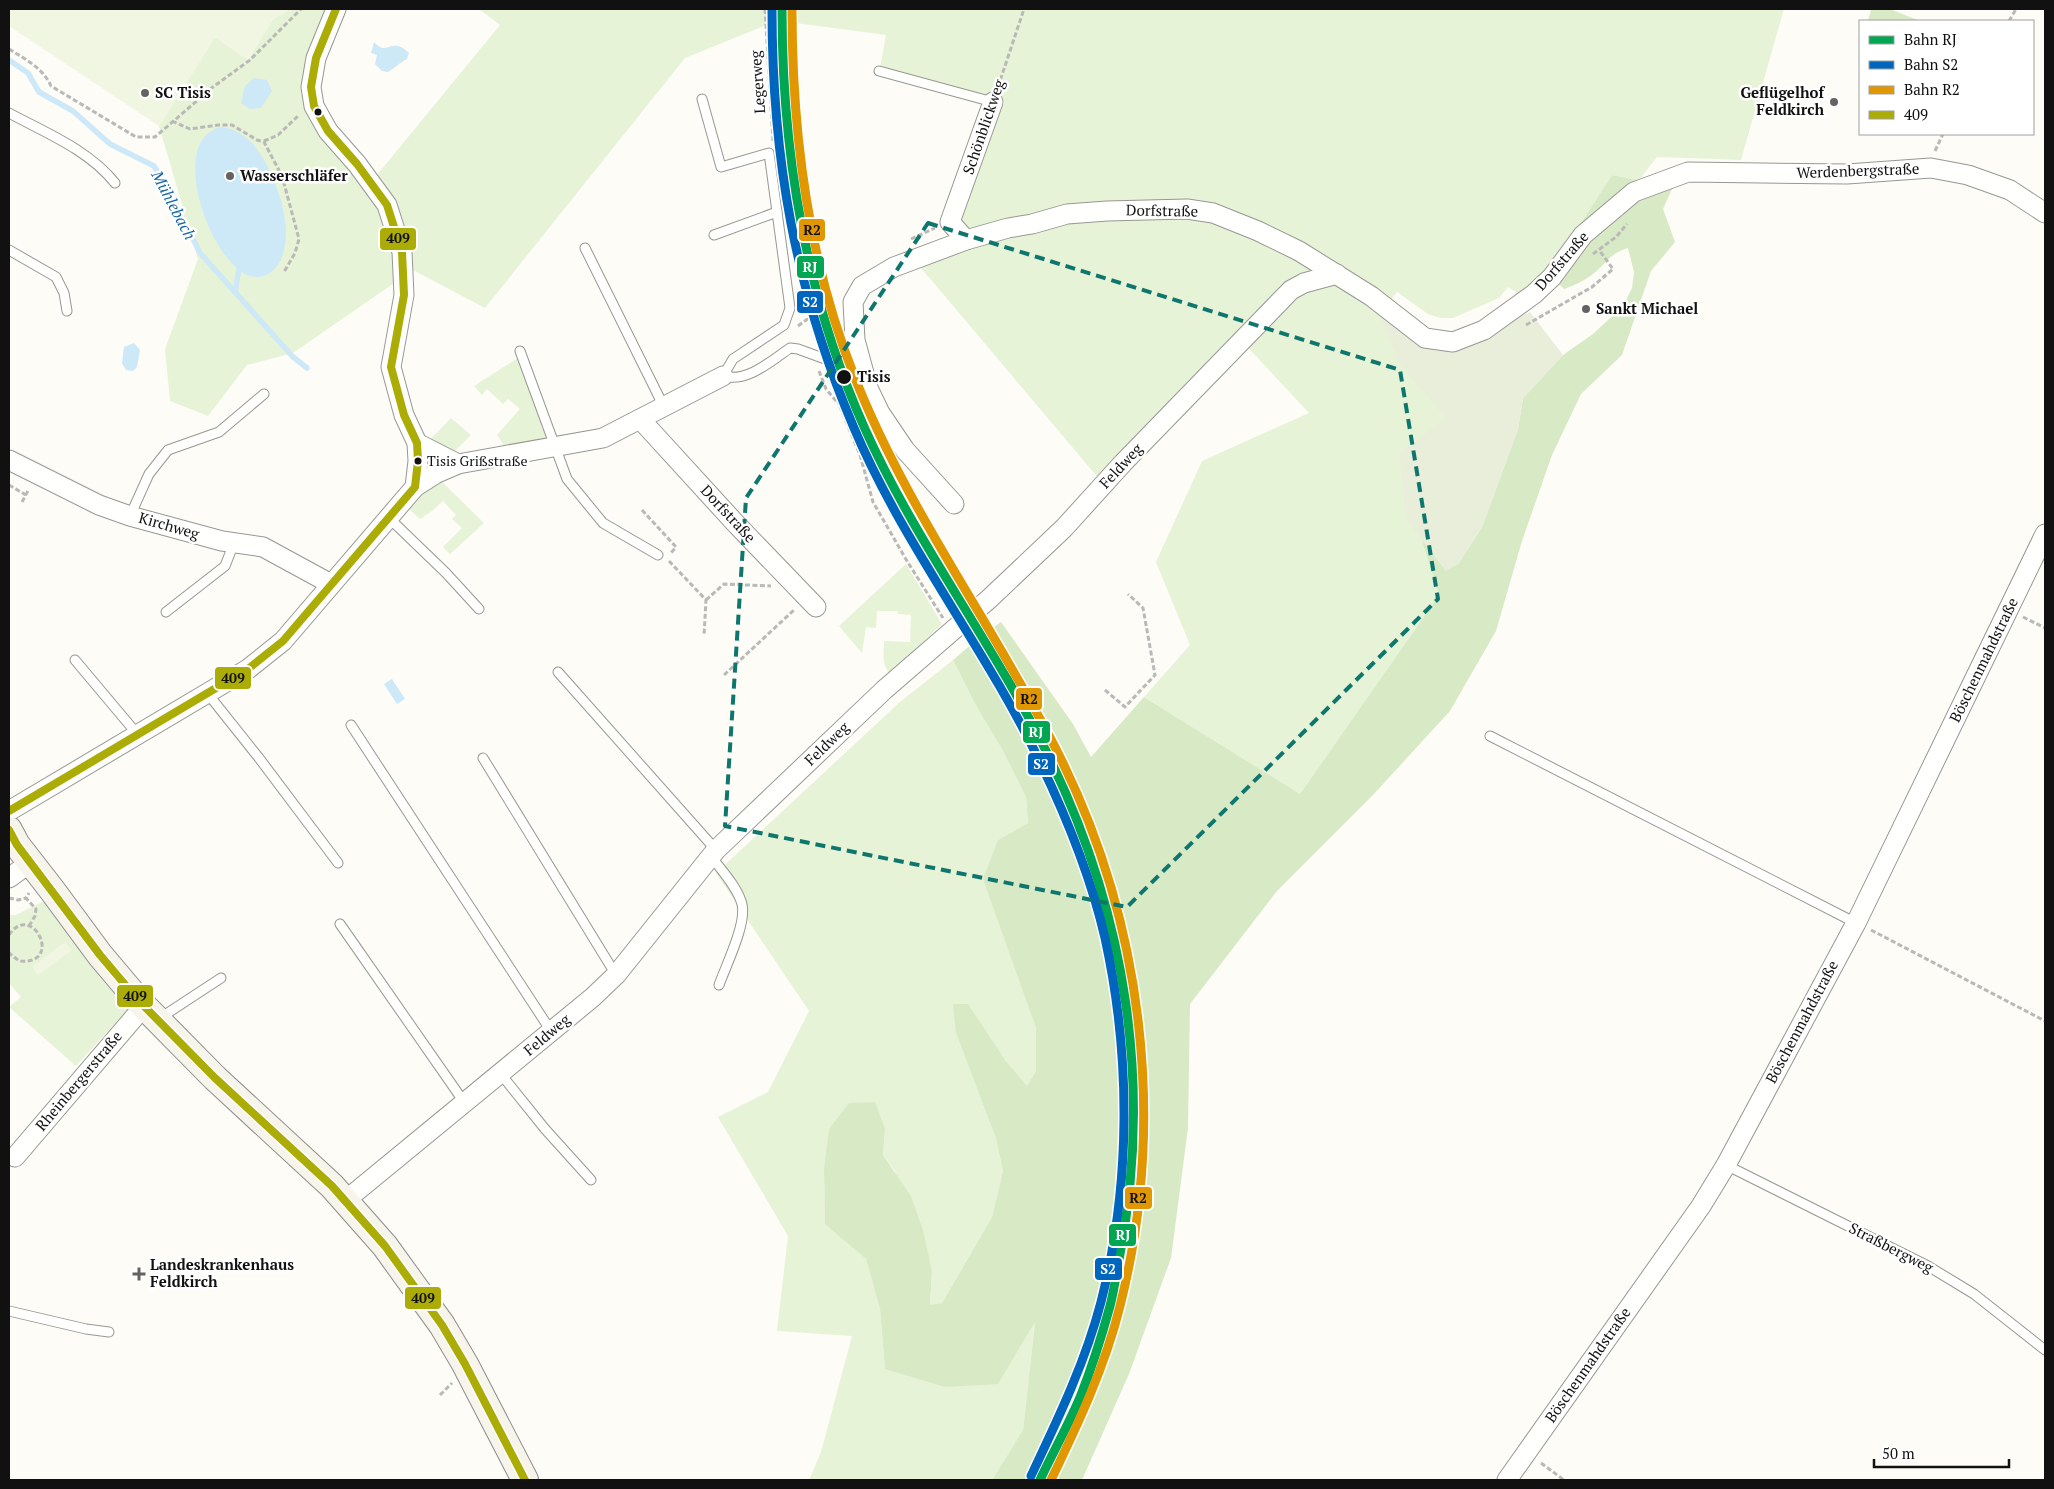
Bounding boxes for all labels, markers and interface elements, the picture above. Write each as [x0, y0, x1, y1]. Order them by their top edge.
legend [1859, 20, 2034, 135]
text: Bahn RJ [1904, 29, 1957, 49]
street label: Legerweg [745, 49, 769, 114]
text: Bahn S2 [1904, 54, 1958, 74]
street label: Schönblickweg [957, 76, 1009, 177]
text: Bahn R2 [1904, 79, 1960, 99]
place label: SC Tisis [155, 82, 211, 102]
place label: Geflügelhof Feldkirch [1740, 82, 1825, 119]
marker: SC Tisis [139, 87, 151, 99]
marker: Geflügelhof Feldkirch [1828, 96, 1840, 108]
text: 409 [1904, 104, 1928, 124]
unlabelled marker [313, 107, 323, 117]
street label: Werdenbergstraße [1796, 158, 1920, 182]
place label: Wasserschläfer [240, 165, 348, 185]
water label: Mühlebach [146, 166, 201, 243]
marker: Wasserschläfer [224, 170, 236, 182]
street label: Dorfstraße [1126, 199, 1198, 221]
line badge: R2 [798, 218, 826, 242]
text: R2 [803, 220, 821, 239]
street label: Dorfstraße [1530, 226, 1593, 294]
line badge: 409 [379, 227, 417, 251]
text: 409 [386, 228, 410, 247]
line badge: RJ [796, 255, 825, 279]
text: RJ [803, 257, 817, 276]
line badge: S2 [796, 290, 824, 314]
text: S2 [802, 292, 818, 311]
place label: Sankt Michael [1596, 298, 1698, 318]
marker: Sankt Michael [1580, 303, 1592, 315]
place label: Tisis [857, 366, 891, 386]
marker: Tisis [835, 368, 853, 386]
street label: Feldweg [1094, 438, 1147, 492]
place label: Tisis Grißstraße [427, 451, 527, 470]
marker: Tisis Grißstraße [413, 456, 423, 466]
street label: Dorfstraße [697, 480, 761, 547]
street label: Kirchweg [137, 507, 203, 543]
street label: Böschenmahdstraße [1944, 594, 2022, 725]
line badge: 409 [214, 666, 252, 690]
text: 409 [221, 668, 245, 687]
line badge: R2 [1015, 687, 1043, 711]
text: R2 [1020, 689, 1038, 708]
street label: Feldweg [800, 716, 854, 769]
line badge: RJ [1022, 720, 1051, 744]
text: RJ [1029, 722, 1043, 741]
line badge: S2 [1027, 752, 1056, 776]
text: S2 [1033, 754, 1049, 773]
street label: Böschenmahdstraße [1760, 957, 1842, 1086]
line badge: 409 [116, 984, 154, 1008]
text: 409 [123, 986, 147, 1005]
street label: Feldweg [519, 1008, 575, 1059]
street label: Rheinbergerstraße [31, 1026, 126, 1134]
line badge: R2 [1124, 1186, 1153, 1210]
text: R2 [1129, 1188, 1147, 1207]
street label: Straßbergweg [1846, 1217, 1938, 1277]
line badge: RJ [1108, 1223, 1137, 1247]
text: RJ [1116, 1225, 1130, 1244]
place label: Landeskrankenhaus Feldkirch [150, 1254, 294, 1291]
line badge: S2 [1094, 1257, 1123, 1281]
text: S2 [1100, 1259, 1116, 1278]
marker: Landeskrankenhaus Feldkirch [132, 1267, 146, 1281]
line badge: 409 [404, 1286, 442, 1310]
text: 409 [411, 1288, 435, 1307]
street label: Böschenmahdstraße [1540, 1303, 1635, 1426]
scale bar [1874, 1436, 2009, 1468]
text: 50 m [1882, 1443, 1915, 1463]

